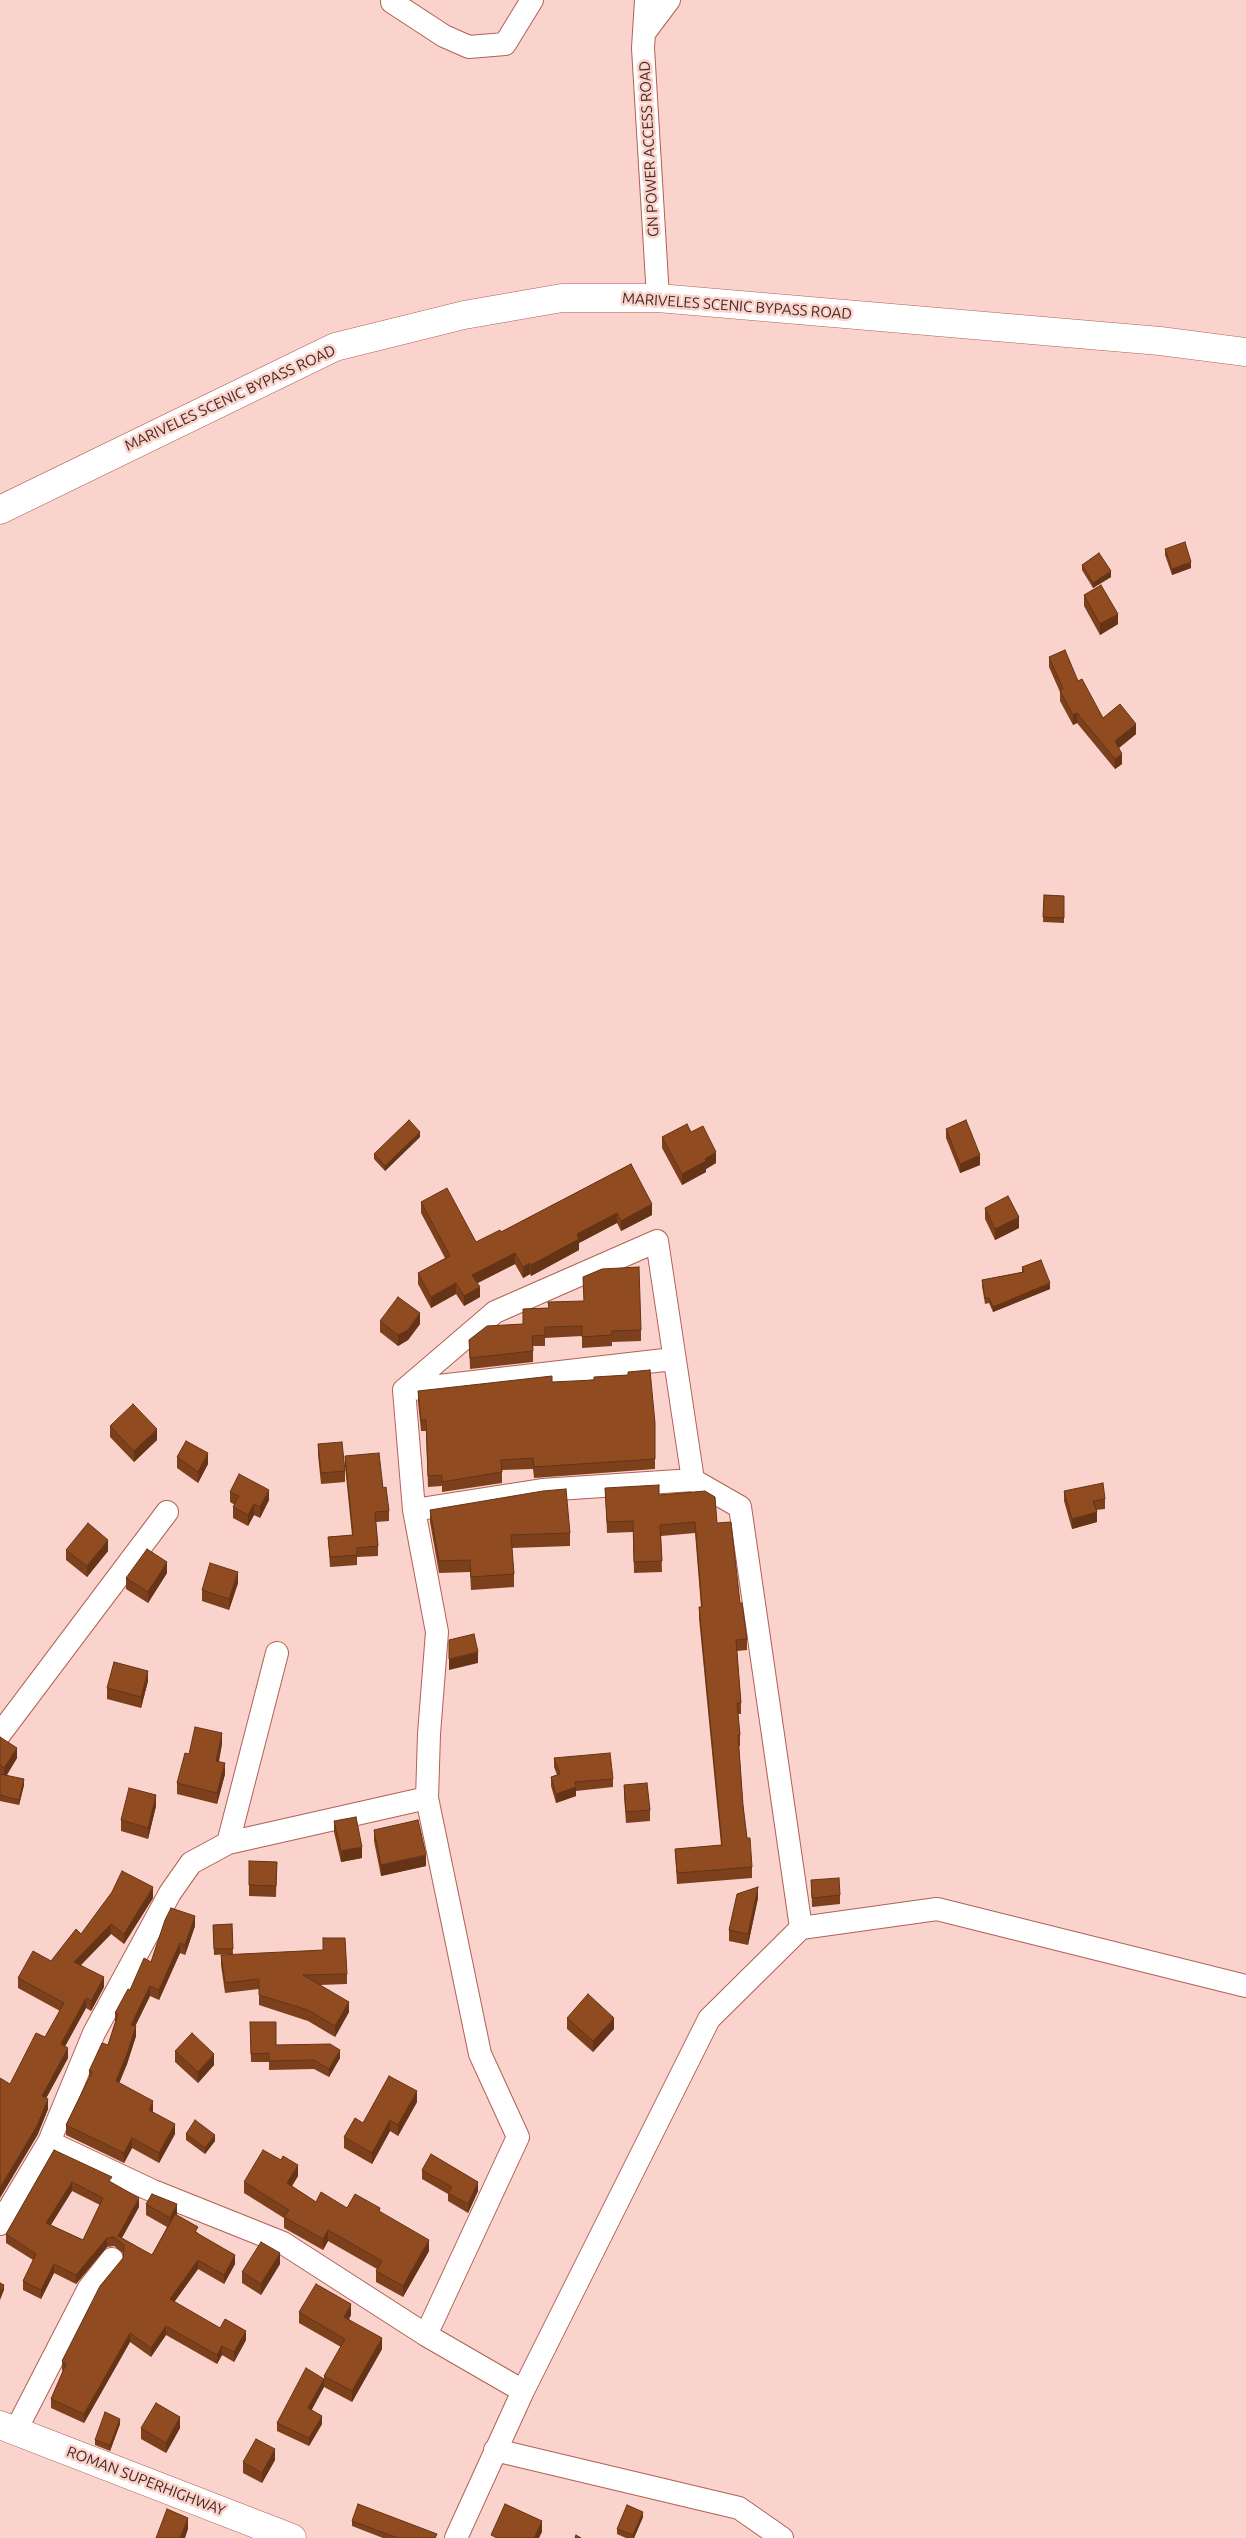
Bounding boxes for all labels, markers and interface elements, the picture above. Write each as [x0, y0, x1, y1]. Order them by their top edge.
street label: GN POWER ACCESS ROAD [635, 60, 663, 238]
street label: MARIVELES SCENIC BYPASS ROAD [621, 289, 853, 323]
street label: MARIVELES SCENIC BYPASS ROAD [122, 341, 338, 455]
street label: ROMAN SUPERHIGHWAY [64, 2442, 228, 2520]

